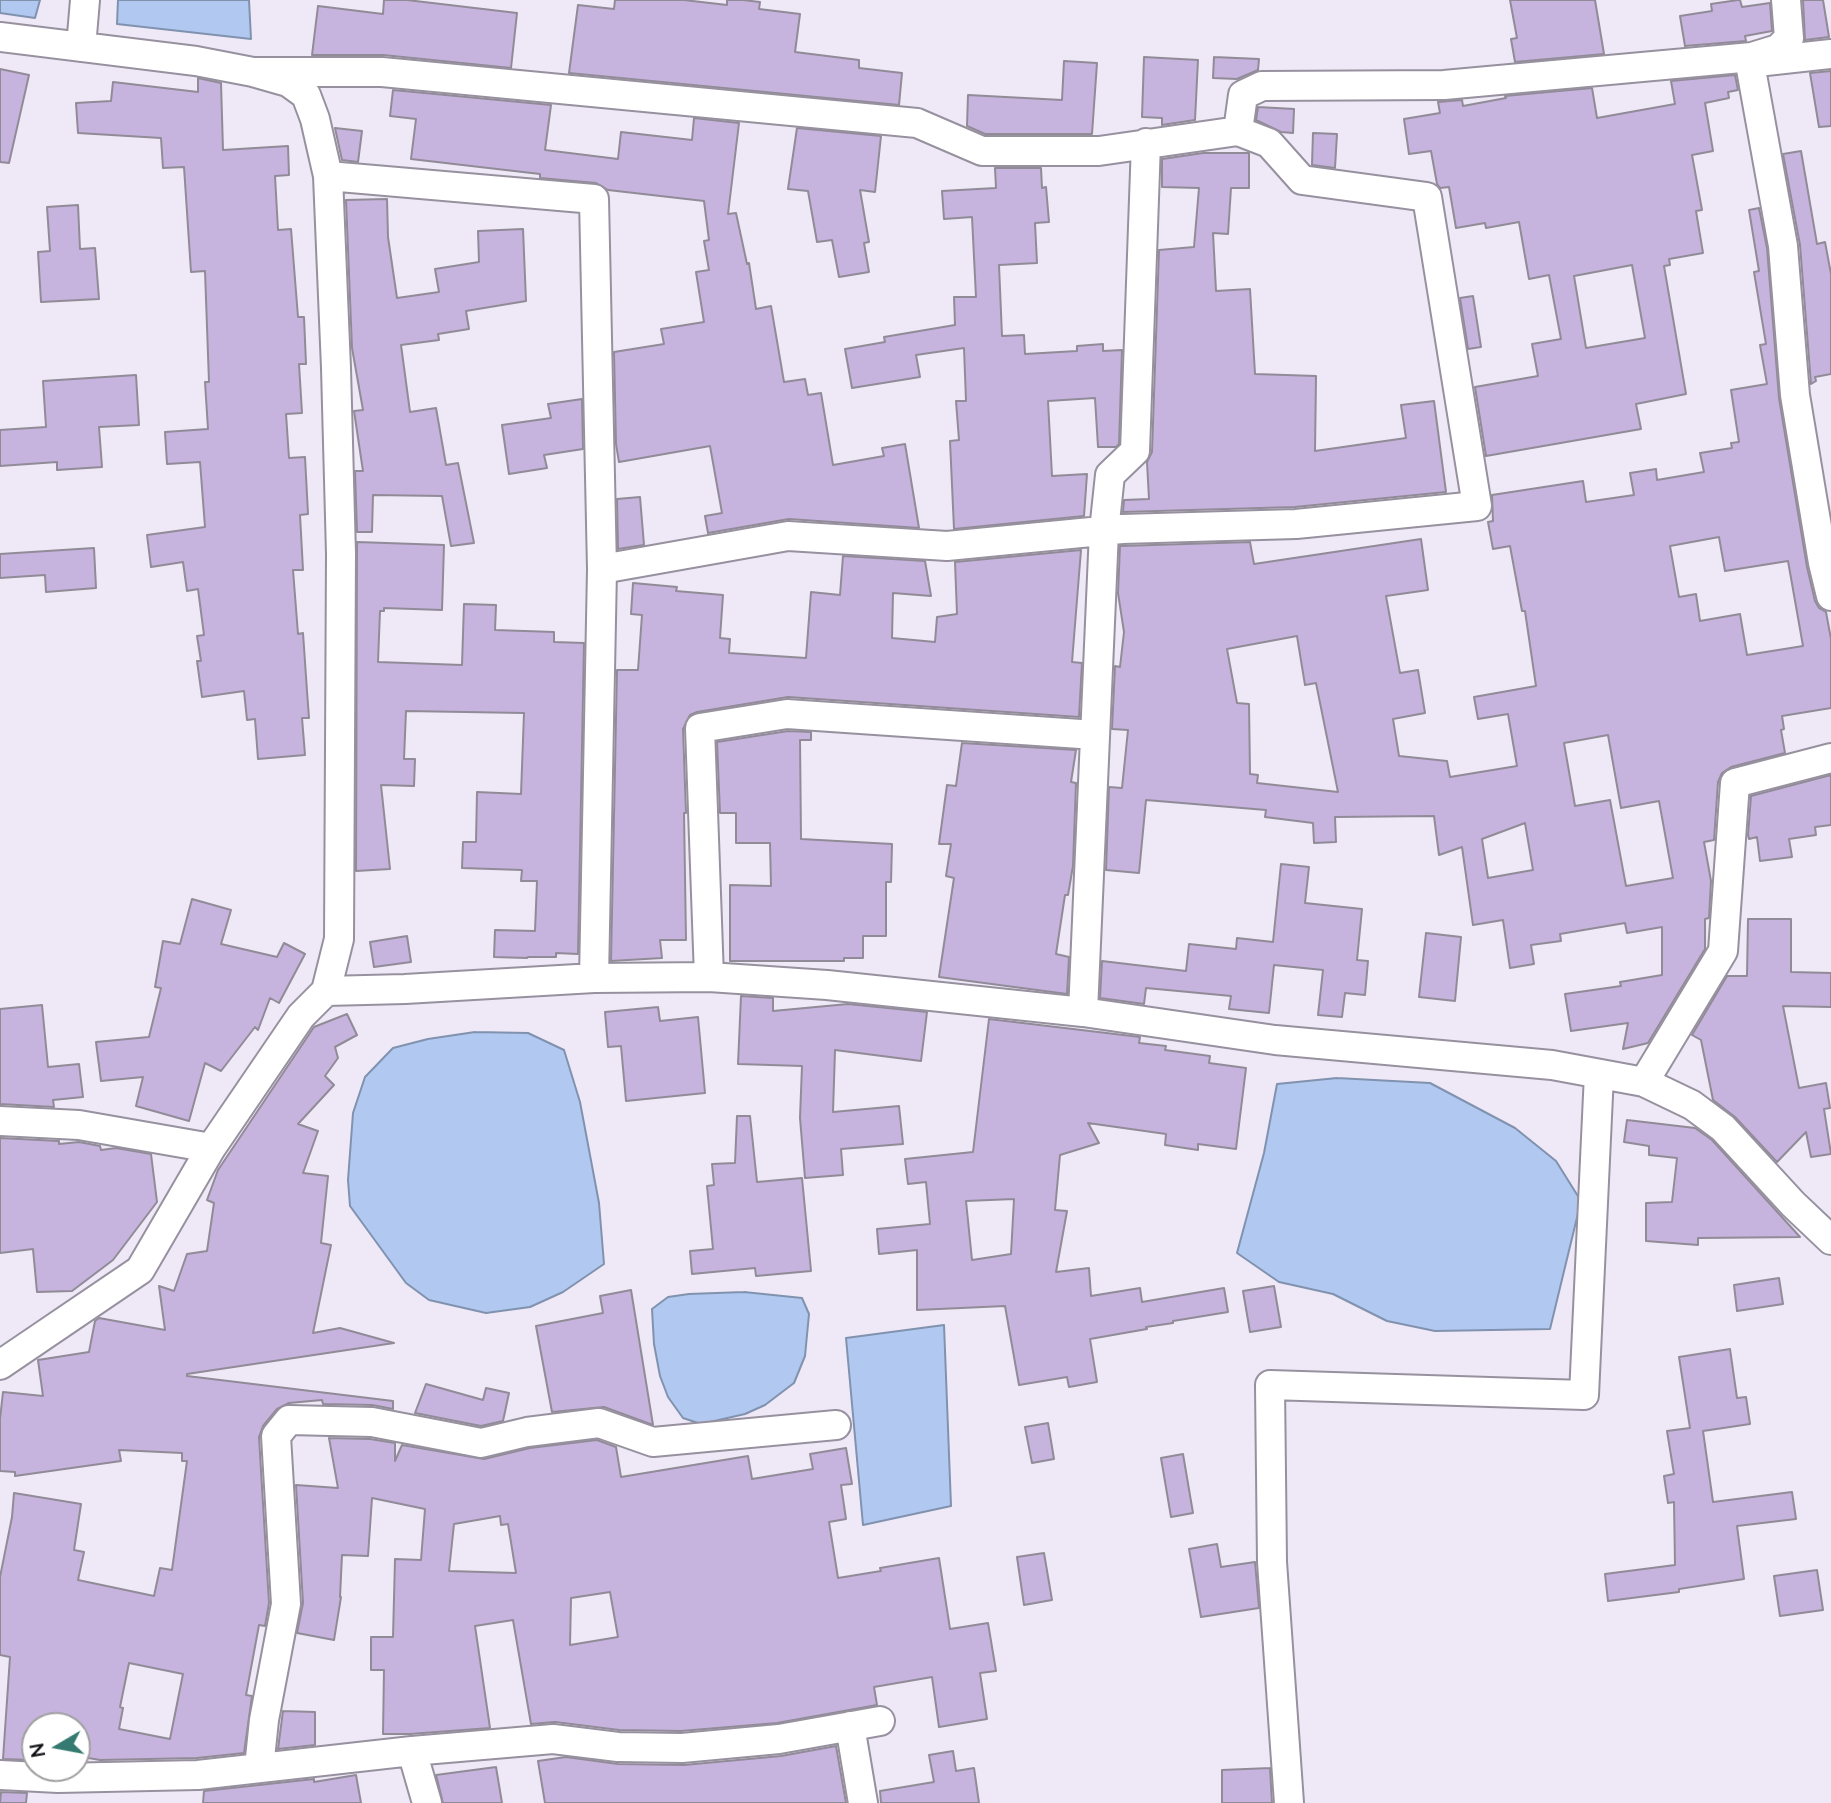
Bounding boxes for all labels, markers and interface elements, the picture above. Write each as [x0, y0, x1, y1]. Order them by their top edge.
north arrow [21, 1712, 91, 1782]
text: N [24, 1741, 50, 1759]

